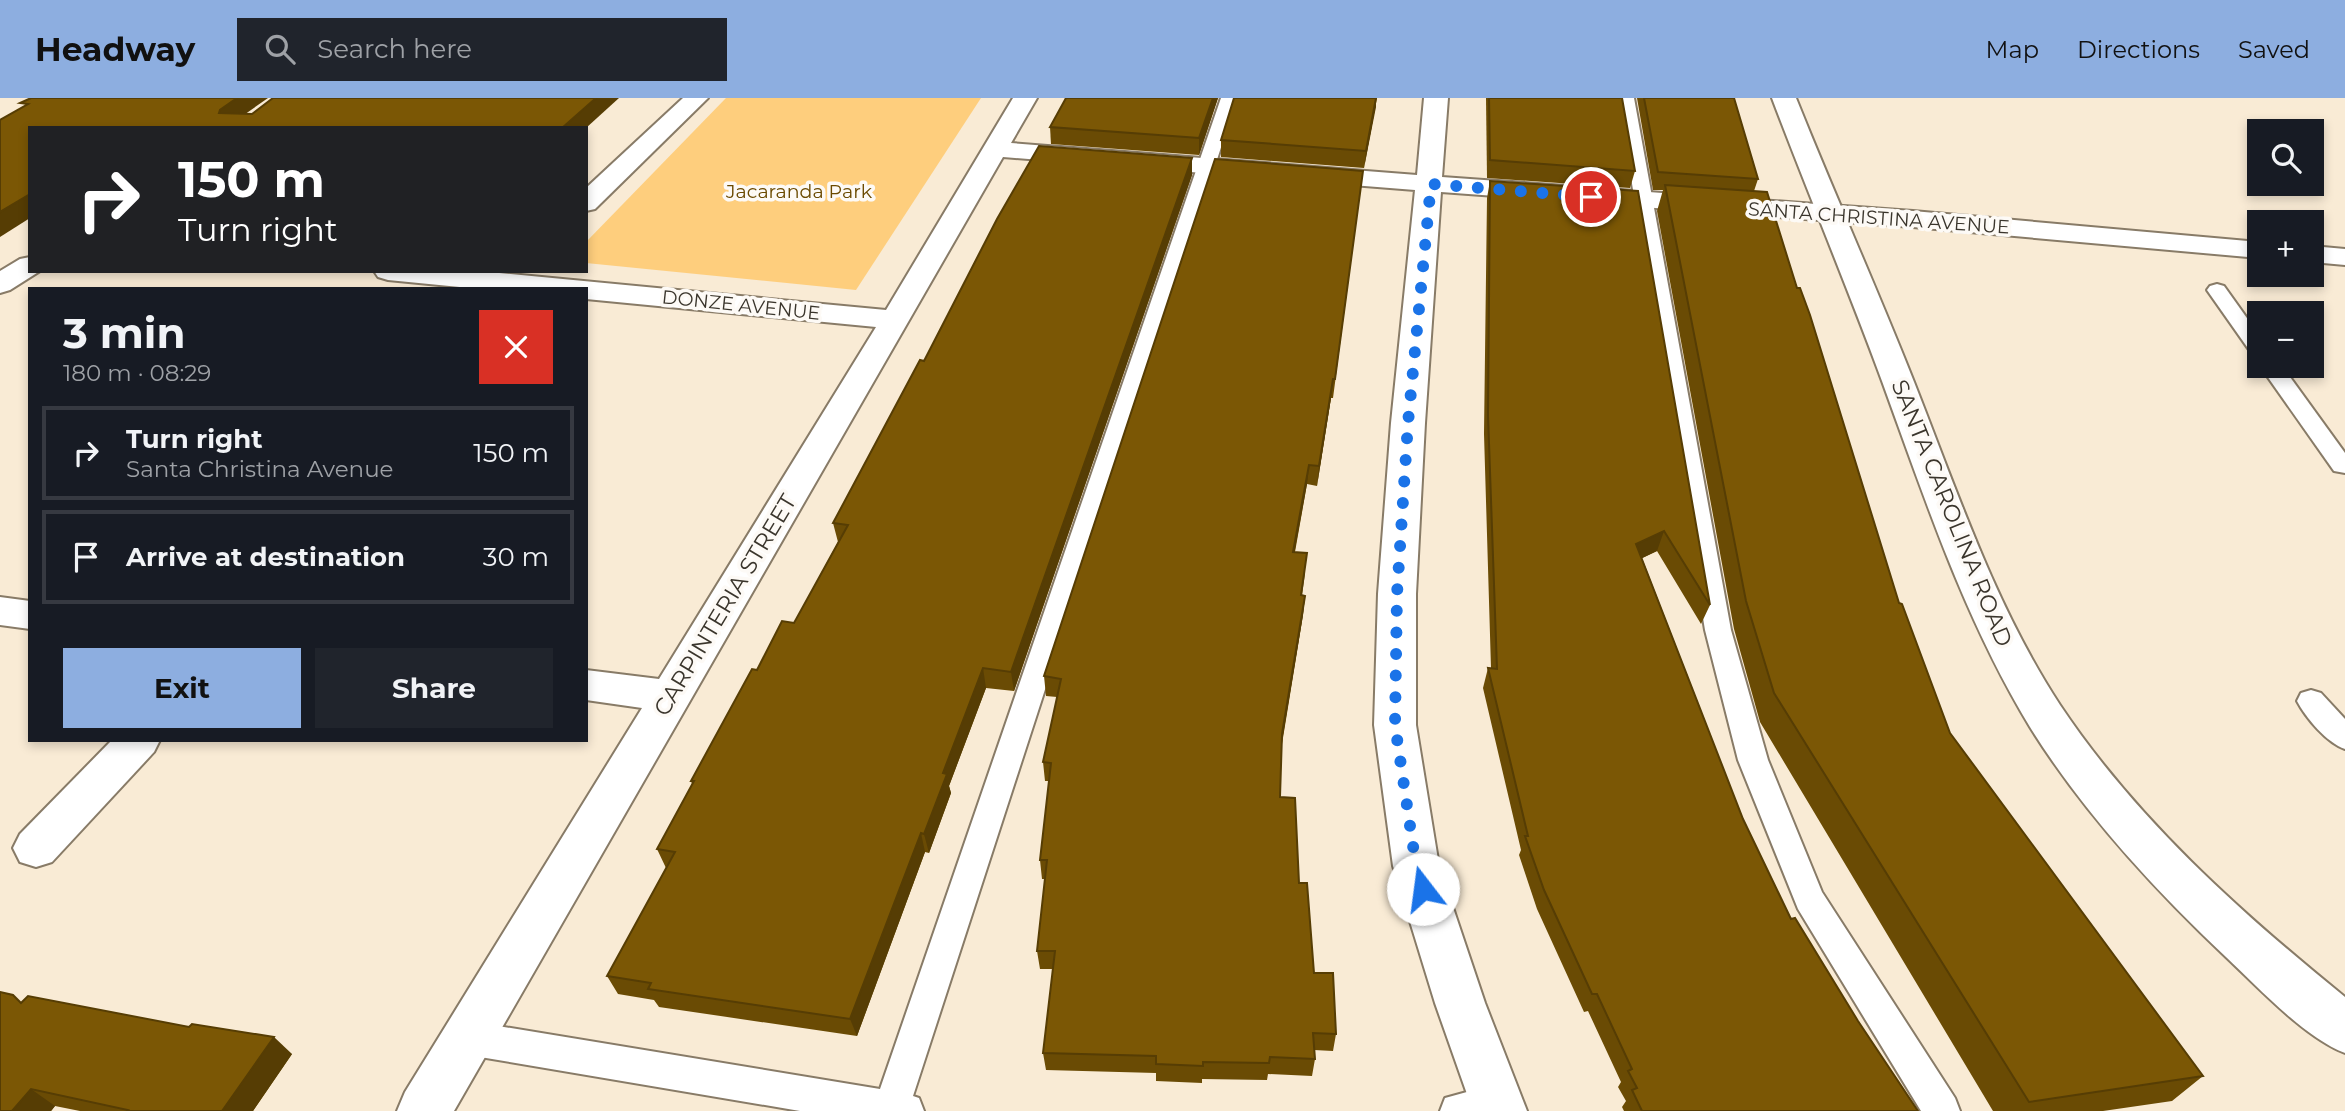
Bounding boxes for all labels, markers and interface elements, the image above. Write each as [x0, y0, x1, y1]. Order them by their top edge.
search box [237, 18, 727, 81]
text: Headway [35, 29, 195, 69]
icon: search [261, 30, 299, 68]
text: Search here [317, 33, 472, 65]
text: Map [1986, 35, 2039, 64]
text: Directions [2077, 35, 2200, 64]
text: Saved [2238, 35, 2310, 64]
map controls [2247, 119, 2324, 378]
button: search [2247, 119, 2324, 196]
text: 150 m [178, 150, 325, 209]
icon: right [63, 154, 154, 245]
pin [1561, 167, 1621, 227]
icon: arrive [1572, 178, 1610, 216]
park label: Jacaranda Park [725, 180, 873, 203]
street label: SANTA CHRISTINA AVENUE [1748, 197, 2010, 239]
text: Turn right [178, 210, 338, 249]
button: + [2247, 210, 2324, 287]
street label: DONZE AVENUE [661, 285, 821, 325]
button: − [2247, 301, 2324, 378]
text: 3 min [63, 307, 185, 359]
button: close [479, 310, 553, 384]
text: 180 m · 08:29 [63, 359, 211, 387]
street label: SANTA CAROLINA ROAD [1886, 375, 2018, 651]
text: Turn right [126, 423, 262, 455]
icon: right [67, 434, 105, 472]
text: 150 m [473, 437, 549, 469]
text: Santa Christina Avenue [126, 455, 394, 483]
street label: CARPINTERIA STREET [648, 489, 803, 721]
icon: arrive [67, 538, 105, 576]
text: Arrive at destination [126, 541, 405, 573]
text: 30 m [483, 541, 549, 573]
button: Exit [63, 648, 301, 728]
button: Share [315, 648, 553, 728]
position arrow [1386, 852, 1460, 926]

